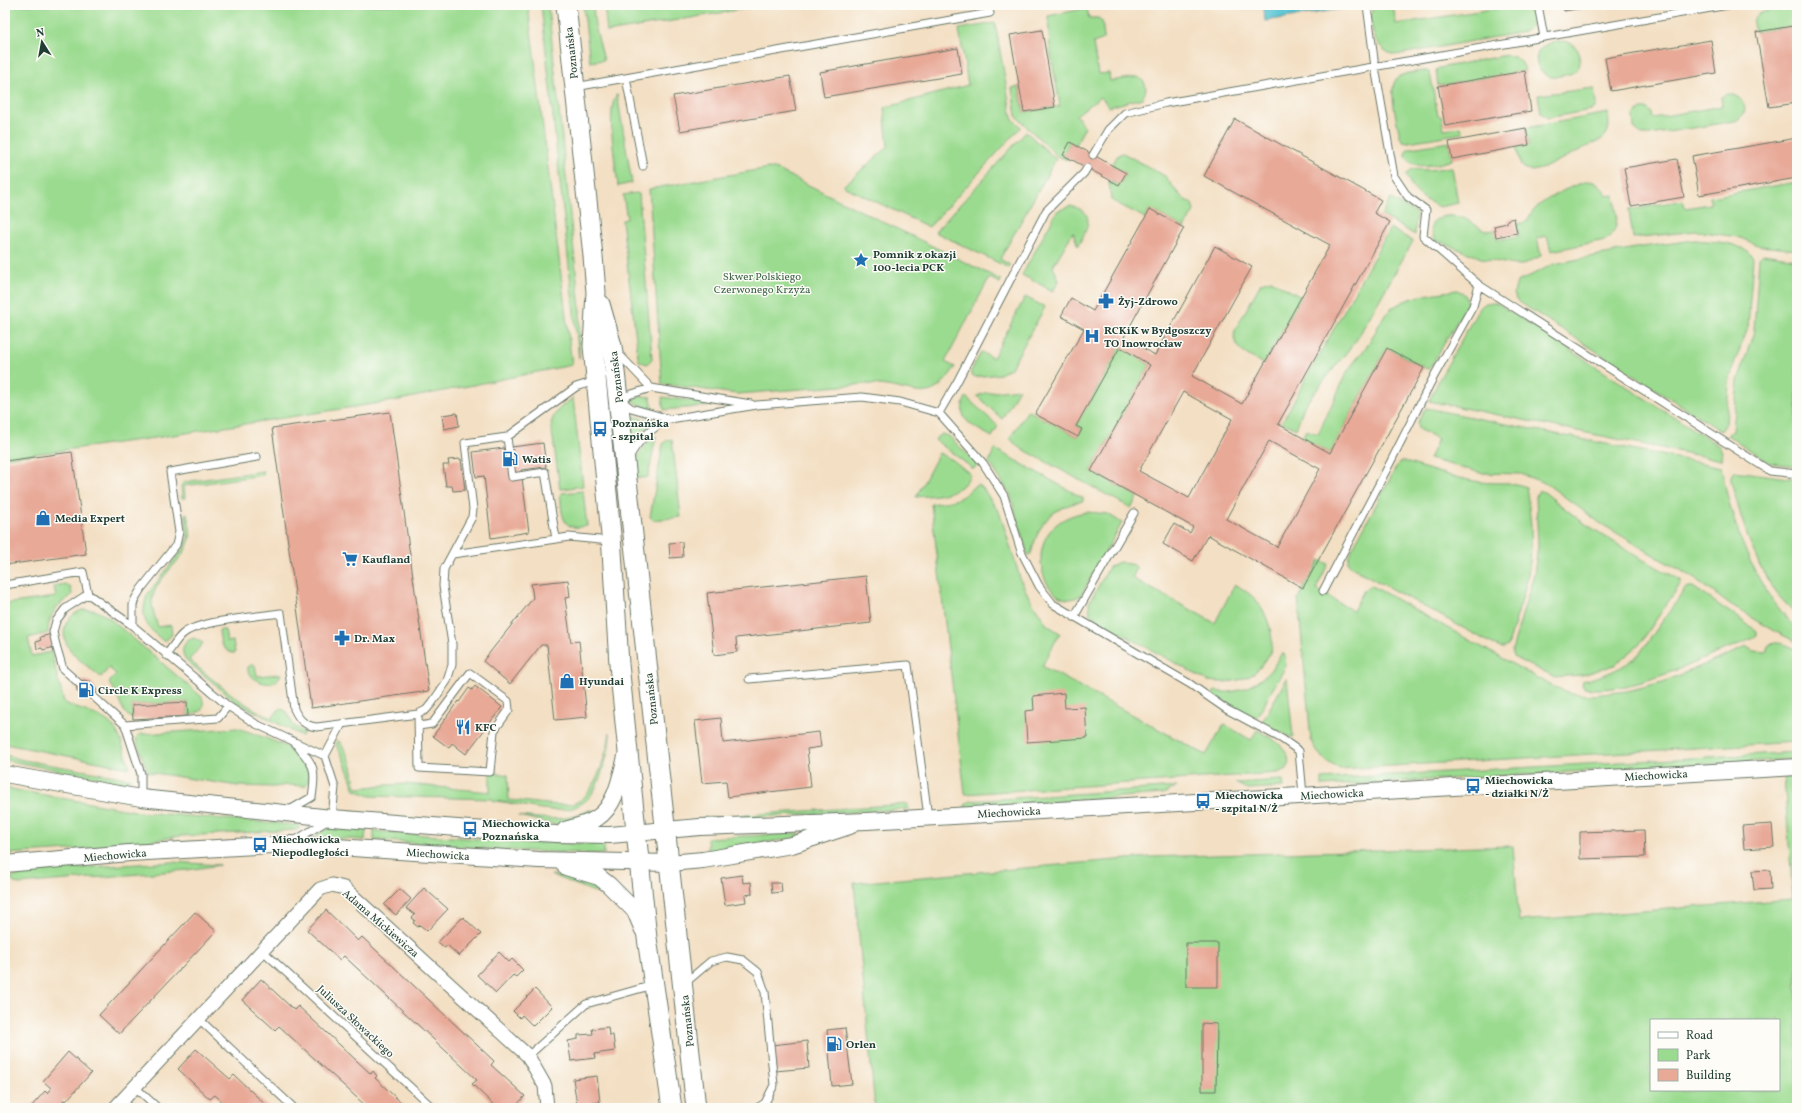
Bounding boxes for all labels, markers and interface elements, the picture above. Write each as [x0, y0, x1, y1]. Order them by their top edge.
north arrow [22, 22, 62, 62]
text: N [35, 26, 46, 42]
street label: Poznańska [562, 26, 583, 80]
place label: Pomnik z okazji 100-lecia PCK [873, 248, 956, 276]
place icon: Pomnik z okazji 100-lecia PCK [852, 251, 870, 269]
park label: Skwer Polskiego Czerwonego Krzyża [714, 270, 811, 298]
pharmacy icon: Żyj-Zdrowo [1097, 292, 1115, 310]
place label: Żyj-Zdrowo [1118, 295, 1178, 310]
place label: RCKiK w Bydgoszczy TO Inowrocław [1104, 324, 1212, 352]
hospital icon: RCKiK w Bydgoszczy TO Inowrocław [1083, 327, 1101, 345]
street label: Poznańska [607, 349, 628, 404]
place label: Poznańska - szpital [612, 417, 669, 445]
bus stop icon: Poznańska - szpital [591, 420, 609, 438]
fuel station icon: Watis [501, 450, 519, 468]
place label: Watis [522, 453, 551, 468]
shop icon: Media Expert [34, 509, 52, 527]
place label: Media Expert [55, 512, 125, 527]
supermarket icon: Kaufland [341, 550, 359, 568]
place label: Kaufland [362, 553, 411, 568]
pharmacy icon: Dr. Max [333, 629, 351, 647]
place label: Dr. Max [354, 632, 395, 647]
shop icon: Hyundai [558, 672, 576, 690]
street label: Poznańska [642, 672, 663, 726]
place label: Hyundai [579, 675, 624, 690]
fuel station icon: Circle K Express [77, 681, 95, 699]
place label: Circle K Express [98, 684, 182, 699]
restaurant icon: KFC [454, 718, 472, 736]
place label: KFC [475, 721, 497, 736]
street label: Miechowicka [1624, 767, 1689, 786]
place label: Miechowicka - działki N/Ż [1485, 774, 1553, 802]
bus stop icon: Miechowicka - działki N/Ż [1464, 777, 1482, 795]
street label: Miechowicka [1300, 786, 1365, 805]
place label: Miechowicka - szpital N/Ż [1215, 789, 1283, 817]
bus stop icon: Miechowicka - szpital N/Ż [1194, 792, 1212, 810]
street label: Miechowicka [977, 804, 1042, 823]
place label: Miechowicka Poznańska [482, 817, 550, 845]
bus stop icon: Miechowicka Poznańska [461, 820, 479, 838]
place label: Miechowicka Niepodległości [272, 833, 349, 861]
bus stop icon: Miechowicka Niepodległości [251, 836, 269, 854]
street label: Miechowicka [83, 846, 148, 867]
street label: Miechowicka [406, 846, 471, 865]
street label: Adama Mickiewicza [339, 887, 422, 962]
street label: Juliusza Słowackiego [313, 982, 397, 1062]
street label: Poznańska [678, 994, 699, 1048]
legend [1650, 1019, 1780, 1091]
text: Road [1686, 1028, 1713, 1044]
fuel station icon: Orlen [825, 1035, 843, 1053]
place label: Orlen [846, 1038, 876, 1053]
text: Park [1686, 1048, 1711, 1064]
text: Building [1686, 1068, 1731, 1084]

